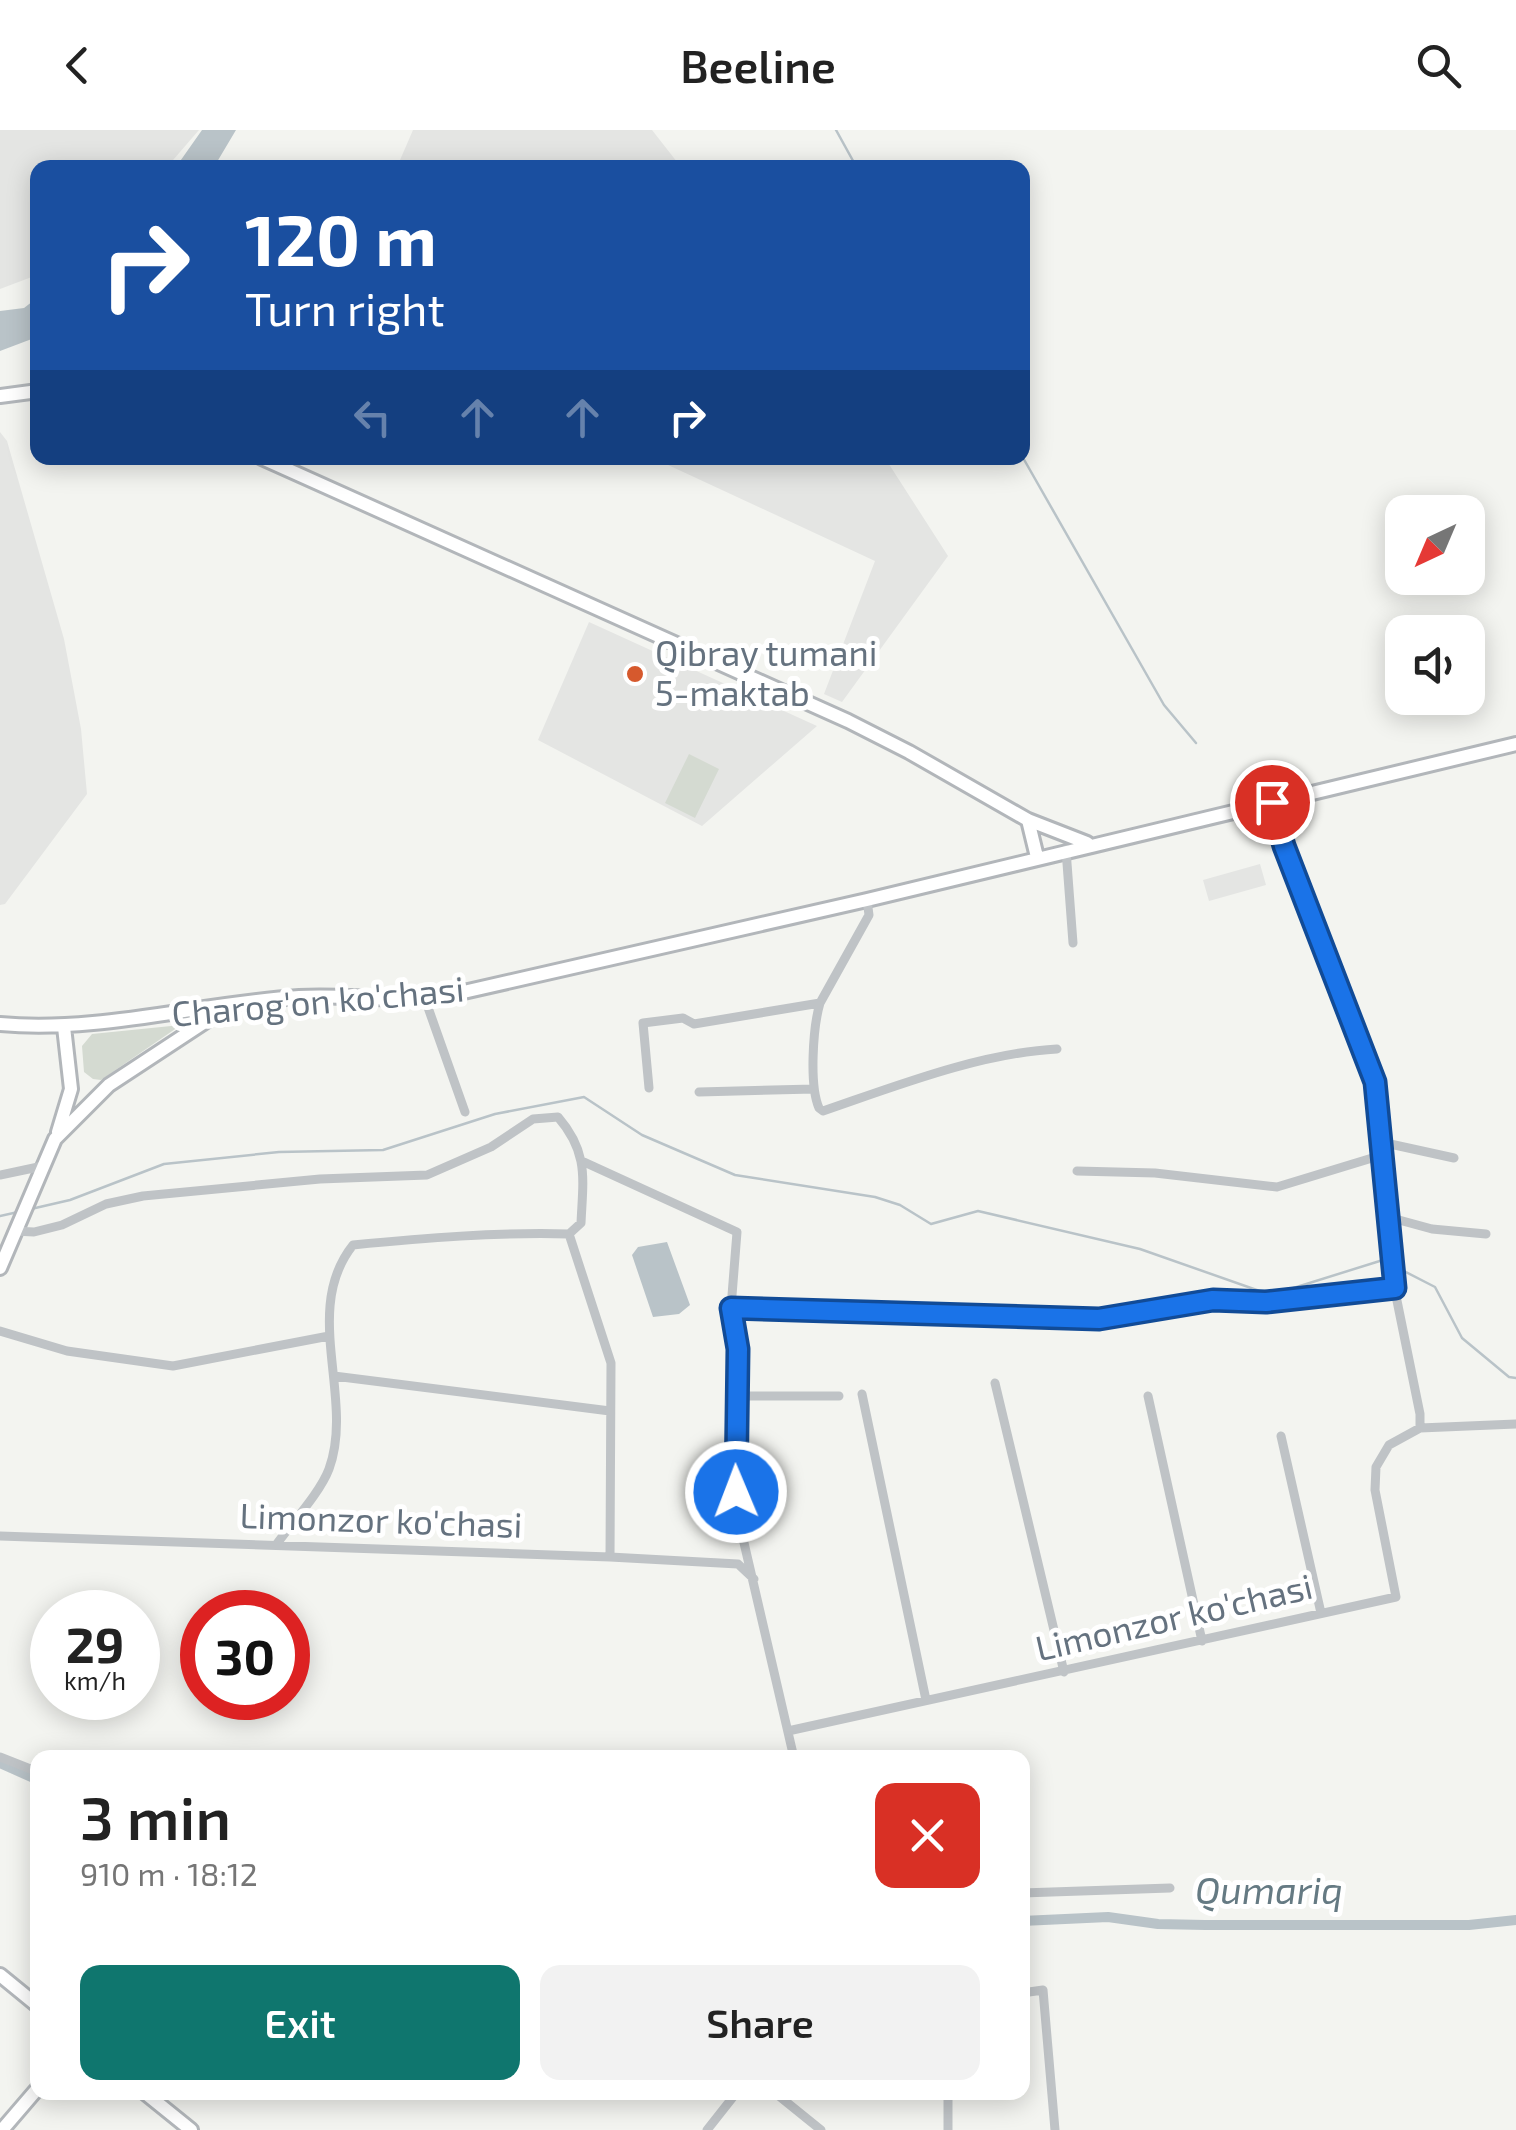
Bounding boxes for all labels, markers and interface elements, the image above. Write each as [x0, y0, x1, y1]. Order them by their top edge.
icon: back [50, 38, 105, 93]
text: Beeline [680, 38, 836, 92]
icon: search [1411, 38, 1466, 93]
text: 120 m [245, 196, 437, 280]
icon: right [80, 200, 210, 330]
text: Turn right [245, 281, 445, 335]
icon: left [345, 390, 400, 445]
icon: ahead [450, 390, 505, 445]
icon: ahead [555, 390, 610, 445]
icon: right [660, 390, 715, 445]
north arrow [1385, 495, 1485, 595]
map controls [1385, 495, 1485, 715]
button: sound [1385, 615, 1485, 715]
place label: Qibray tumani 5-maktab [655, 631, 877, 713]
marker: Qibray tumani 5-maktab [624, 663, 646, 685]
pin [1230, 760, 1315, 845]
icon: arrive [1245, 775, 1300, 830]
street label: Charog'on ko'chasi [170, 966, 466, 1034]
position arrow [684, 1440, 788, 1544]
street label: Limonzor ko'chasi [239, 1493, 523, 1545]
street label: Limonzor ko'chasi [1031, 1564, 1316, 1668]
speed limit sign: 30 [180, 1590, 310, 1720]
text: 29 [66, 1613, 124, 1673]
text: km/h [64, 1665, 126, 1695]
text: 3 min [80, 1780, 231, 1852]
button: close [875, 1783, 980, 1888]
text: 910 m · 18:12 [80, 1854, 258, 1892]
water label: Qumariq [1195, 1866, 1343, 1912]
button: Exit [80, 1965, 520, 2080]
button: Share [540, 1965, 980, 2080]

